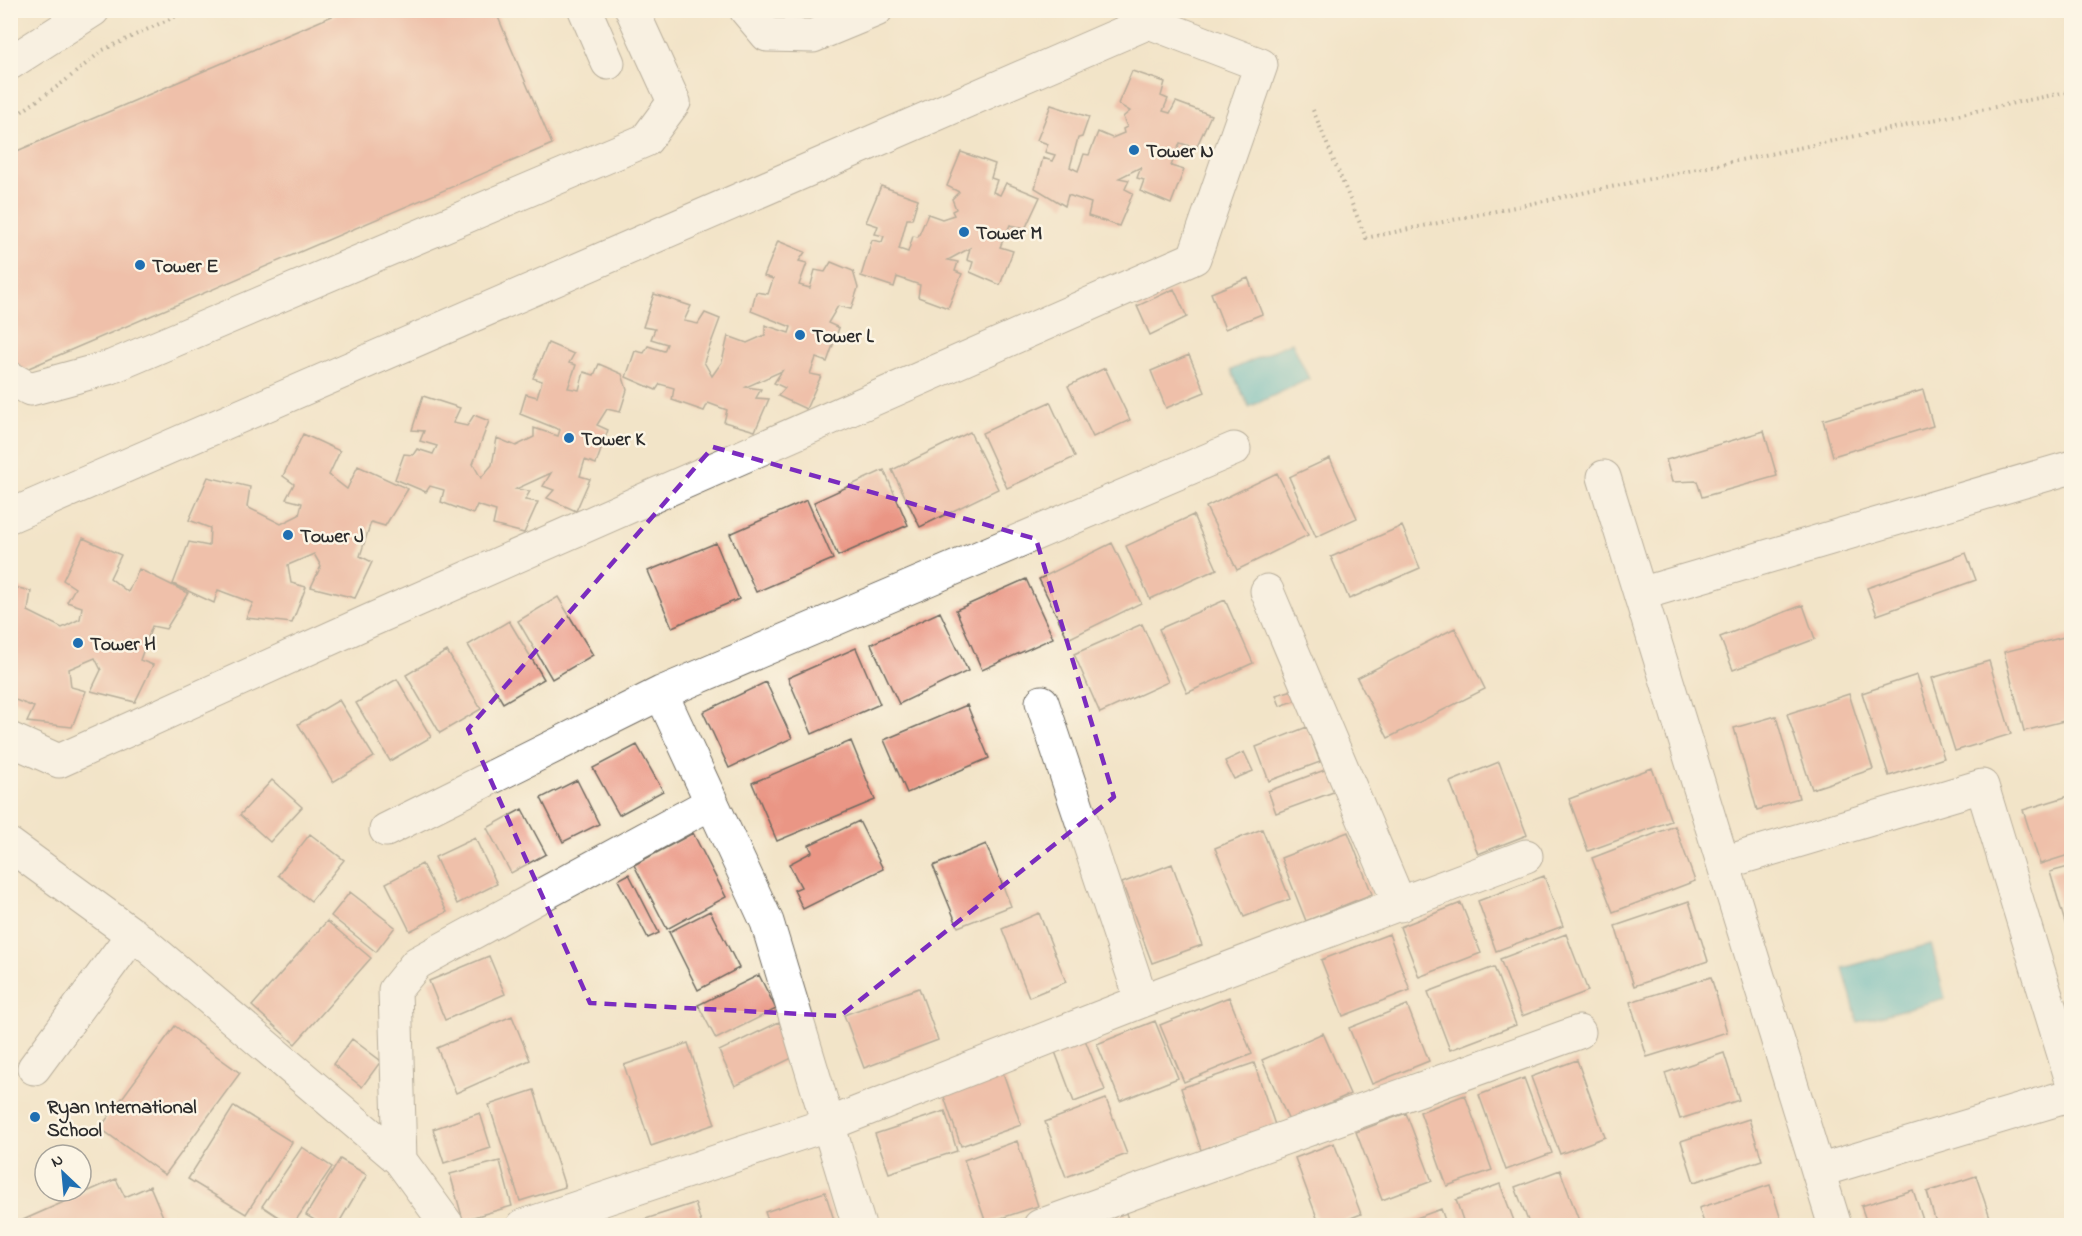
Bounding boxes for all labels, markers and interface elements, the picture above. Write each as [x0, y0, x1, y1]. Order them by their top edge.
place label: Tower N [1146, 138, 1214, 167]
marker: Tower N [1127, 143, 1141, 157]
place label: Tower M [976, 220, 1042, 249]
marker: Tower M [957, 225, 971, 239]
place label: Tower E [152, 253, 218, 282]
marker: Tower E [133, 258, 147, 272]
place label: Tower L [812, 323, 874, 352]
marker: Tower L [793, 328, 807, 342]
place label: Tower K [581, 426, 646, 455]
marker: Tower K [562, 431, 576, 445]
place label: Tower J [300, 523, 364, 552]
marker: Tower J [281, 528, 295, 542]
place label: Tower H [90, 631, 156, 660]
marker: Tower H [71, 636, 85, 650]
place label: Ryan International School [47, 1094, 197, 1146]
marker: Ryan International School [28, 1110, 42, 1124]
north arrow [33, 1143, 93, 1203]
text: N [47, 1148, 68, 1174]

